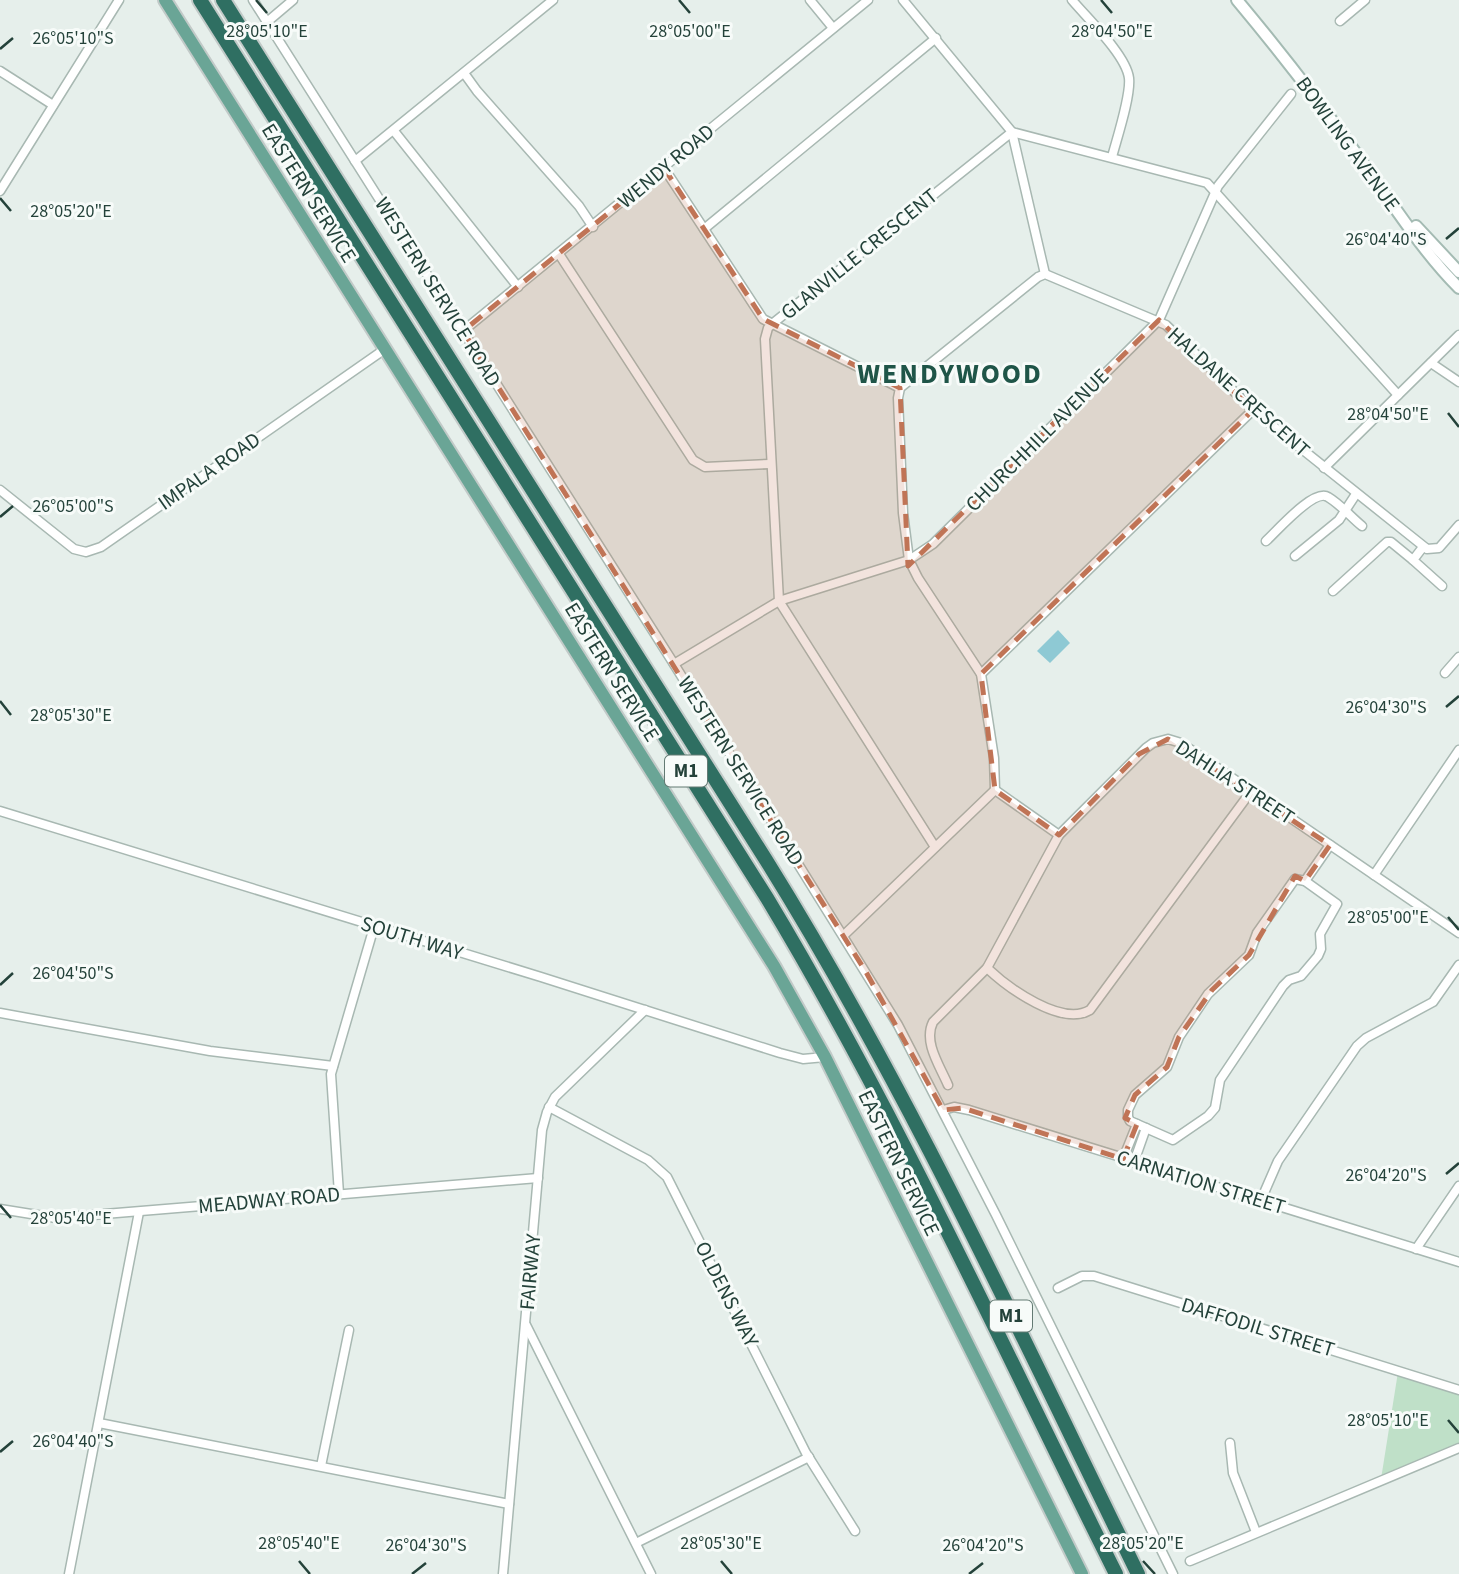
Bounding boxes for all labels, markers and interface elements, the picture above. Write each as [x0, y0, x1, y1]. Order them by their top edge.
text: 28°05'10"E [226, 19, 308, 44]
text: 28°05'00"E [649, 19, 731, 44]
text: 28°04'50"E [1071, 19, 1153, 44]
text: 26°05'10"S [32, 26, 114, 51]
street label: BOWLING AVENUE [1289, 70, 1407, 218]
street label: WENDY ROAD [611, 117, 721, 215]
street label: EASTERN SERVICE [254, 118, 364, 268]
street label: GLANVILLE CRESCENT [774, 181, 944, 327]
street label: WESTERN SERVICE ROAD [367, 191, 509, 393]
text: 28°05'20"E [30, 199, 112, 224]
text: 26°04'40"S [1345, 227, 1427, 252]
street label: HALDANE CRESCENT [1161, 320, 1317, 464]
district label: WENDYWOOD [857, 354, 1043, 394]
street label: CHURCHHILL AVENUE [959, 362, 1115, 518]
text: 28°04'50"E [1347, 402, 1429, 427]
street label: IMPALA ROAD [152, 425, 266, 517]
text: 26°05'00"S [32, 494, 114, 519]
street label: EASTERN SERVICE [557, 597, 667, 747]
street label: WESTERN SERVICE ROAD [670, 670, 812, 872]
text: 26°04'30"S [1345, 695, 1427, 720]
text: 28°05'30"E [30, 703, 112, 728]
street label: DAHLIA STREET [1170, 732, 1300, 832]
road number: M1 [665, 756, 707, 786]
text: 28°05'00"E [1347, 905, 1429, 930]
street label: SOUTH WAY [357, 908, 468, 968]
text: 26°04'50"S [32, 961, 114, 986]
street label: EASTERN SERVICE [851, 1085, 947, 1241]
street label: CARNATION STREET [1113, 1142, 1289, 1222]
text: 26°04'20"S [1345, 1163, 1427, 1188]
street label: MEADWAY ROAD [197, 1179, 341, 1221]
text: 28°05'40"E [30, 1206, 112, 1231]
street label: FAIRWAY [512, 1232, 548, 1311]
street label: OLDENS WAY [688, 1236, 767, 1353]
street label: DAFFODIL STREET [1178, 1289, 1338, 1365]
road number: M1 [990, 1300, 1032, 1332]
text: 28°05'10"E [1347, 1408, 1429, 1433]
text: 26°04'40"S [32, 1429, 114, 1454]
text: 28°05'40"E [258, 1531, 340, 1556]
text: 28°05'30"E [680, 1531, 762, 1556]
text: 28°05'20"E [1102, 1531, 1184, 1556]
text: 26°04'30"S [385, 1533, 467, 1558]
text: 26°04'20"S [942, 1533, 1024, 1558]

